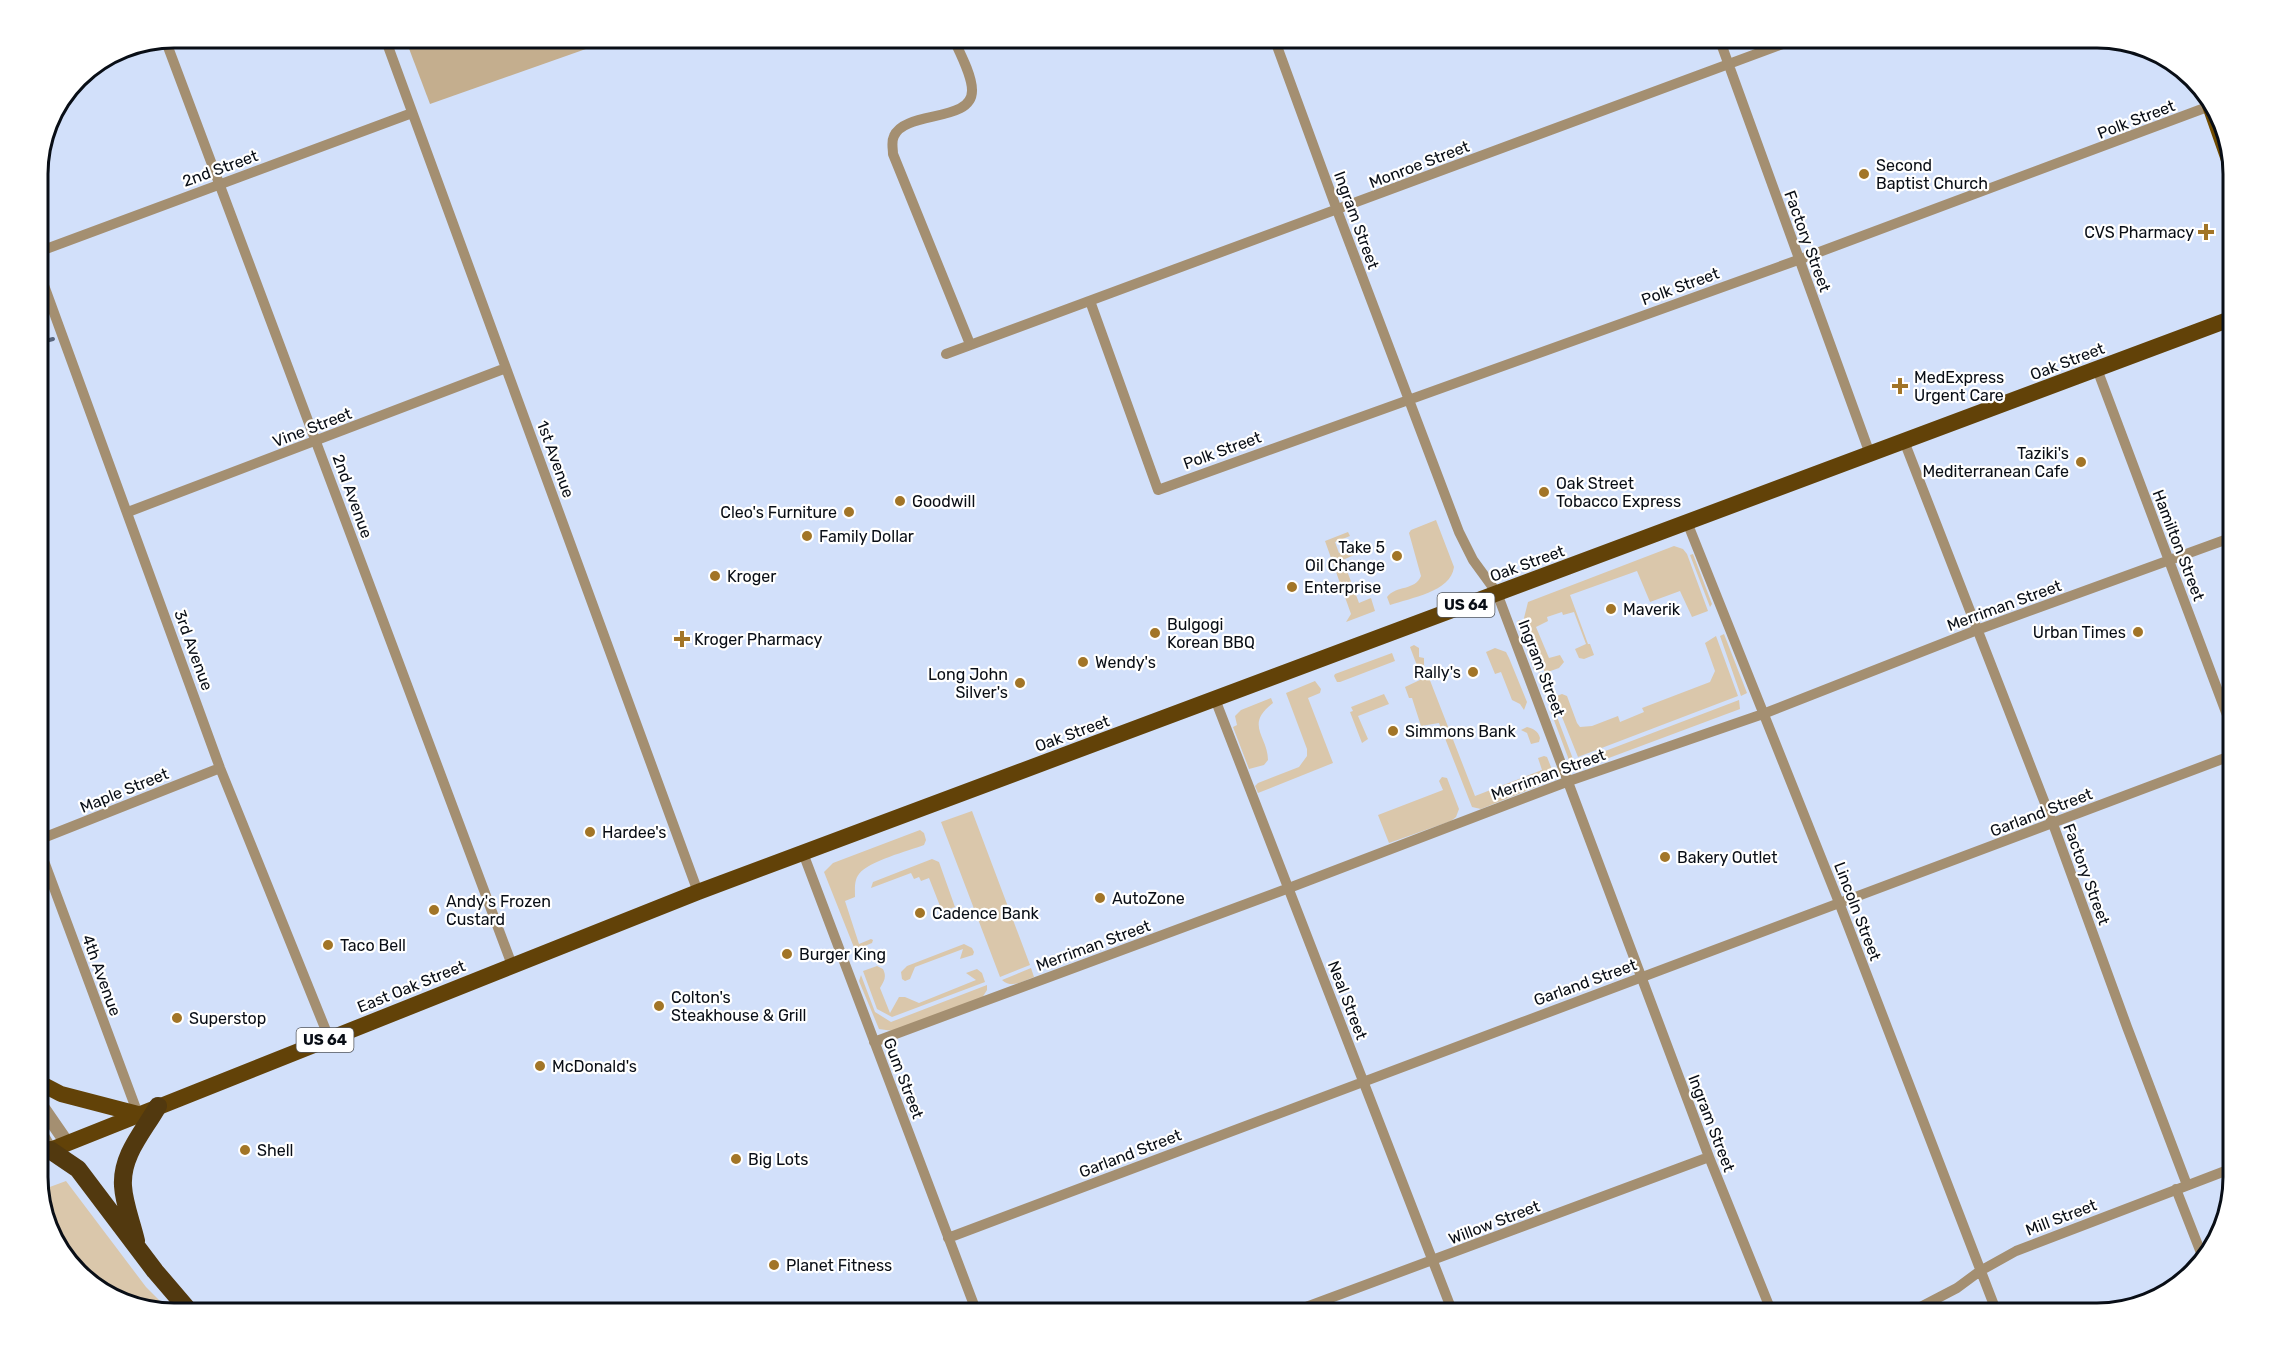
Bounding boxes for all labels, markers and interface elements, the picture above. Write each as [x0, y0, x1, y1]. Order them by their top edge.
street label: Polk Street [2095, 96, 2178, 143]
street label: Monroe Street [1366, 137, 1472, 192]
street label: 2nd Street [180, 146, 260, 191]
place label: Second Baptist Church [1876, 156, 1988, 193]
marker: Second Baptist Church [1857, 167, 1871, 181]
street label: Ingram Street [1330, 169, 1383, 272]
street label: Factory Street [1780, 188, 1835, 295]
place label: CVS Pharmacy [2084, 223, 2194, 242]
marker: CVS Pharmacy [2199, 225, 2213, 239]
street label: Polk Street [1639, 264, 1722, 309]
street label: Oak Street [2027, 339, 2107, 384]
place label: MedExpress Urgent Care [1914, 368, 2004, 405]
marker: MedExpress Urgent Care [1891, 377, 1909, 395]
street label: Vine Street [270, 404, 354, 451]
street label: 1st Avenue [533, 418, 578, 500]
street label: Polk Street [1181, 428, 1264, 473]
place label: Taziki's Mediterranean Cafe [1922, 444, 2069, 481]
street label: 2nd Avenue [329, 452, 377, 541]
marker: Taziki's Mediterranean Cafe [2074, 455, 2088, 469]
place label: Oak Street Tobacco Express [1556, 474, 1681, 511]
marker: Oak Street Tobacco Express [1537, 485, 1551, 499]
street label: Hamilton Street [2149, 487, 2208, 603]
place label: Goodwill [912, 492, 975, 511]
marker: Goodwill [893, 494, 907, 508]
place label: Cleo's Furniture [720, 503, 837, 522]
marker: Cleo's Furniture [842, 505, 856, 519]
place label: Family Dollar [819, 527, 914, 546]
marker: Family Dollar [800, 529, 814, 543]
place label: Take 5 Oil Change [1305, 538, 1385, 575]
street label: Oak Street [1487, 541, 1567, 586]
marker: Take 5 Oil Change [1390, 549, 1404, 563]
place label: Kroger [727, 567, 776, 586]
marker: Kroger [708, 569, 722, 583]
street label: Merriman Street [1944, 576, 2064, 635]
place label: Enterprise [1304, 578, 1381, 597]
marker: Enterprise [1285, 580, 1299, 594]
road number: US 64 [1438, 593, 1494, 617]
place label: Maverik [1623, 600, 1681, 619]
marker: Maverik [1604, 602, 1618, 616]
street label: 3rd Avenue [170, 607, 217, 693]
place label: Bulgogi Korean BBQ [1167, 615, 1255, 652]
street label: Ingram Street [1514, 617, 1569, 720]
place label: Urban Times [2033, 623, 2126, 642]
marker: Urban Times [2131, 625, 2145, 639]
marker: Bulgogi Korean BBQ [1148, 626, 1162, 640]
place label: Kroger Pharmacy [694, 630, 822, 649]
marker: Kroger Pharmacy [675, 632, 689, 646]
place label: Wendy's [1095, 653, 1156, 672]
marker: Wendy's [1076, 655, 1090, 669]
place label: Rally's [1414, 663, 1461, 682]
place label: Long John Silver's [928, 665, 1008, 702]
marker: Rally's [1466, 665, 1480, 679]
marker: Long John Silver's [1013, 676, 1027, 690]
street label: Oak Street [1032, 711, 1112, 756]
place label: Simmons Bank [1405, 722, 1516, 741]
marker: Simmons Bank [1386, 724, 1400, 738]
street label: Merriman Street [1488, 745, 1608, 804]
street label: Maple Street [77, 764, 171, 817]
street label: Garland Street [1987, 784, 2095, 841]
street label: Factory Street [2059, 821, 2114, 928]
place label: Hardee's [602, 823, 666, 842]
marker: Hardee's [583, 825, 597, 839]
place label: Bakery Outlet [1677, 848, 1778, 867]
marker: Bakery Outlet [1658, 850, 1672, 864]
street label: Lincoln Street [1830, 859, 1885, 963]
place label: AutoZone [1112, 889, 1185, 908]
marker: AutoZone [1093, 891, 1107, 905]
place label: Andy's Frozen Custard [446, 892, 551, 929]
marker: Andy's Frozen Custard [427, 903, 441, 917]
place label: Cadence Bank [932, 904, 1040, 923]
marker: Cadence Bank [913, 906, 927, 920]
street label: Merriman Street [1033, 916, 1153, 975]
street label: 4th Avenue [78, 932, 125, 1019]
place label: Taco Bell [340, 936, 406, 955]
marker: Taco Bell [321, 938, 335, 952]
place label: Burger King [799, 945, 886, 964]
marker: Burger King [780, 947, 794, 961]
street label: Garland Street [1531, 955, 1639, 1010]
street label: East Oak Street [354, 956, 468, 1017]
street label: Neal Street [1324, 958, 1371, 1042]
place label: Colton's Steakhouse & Grill [671, 988, 807, 1025]
marker: Colton's Steakhouse & Grill [652, 999, 666, 1013]
place label: Superstop [189, 1009, 266, 1028]
marker: Superstop [170, 1011, 184, 1025]
road number: US 64 [296, 1028, 354, 1052]
street label: Gum Street [879, 1035, 928, 1121]
place label: McDonald's [552, 1057, 637, 1076]
marker: McDonald's [533, 1059, 547, 1073]
street label: Ingram Street [1684, 1072, 1739, 1175]
street label: Garland Street [1076, 1125, 1184, 1182]
place label: Shell [257, 1141, 293, 1160]
marker: Shell [238, 1143, 252, 1157]
place label: Big Lots [748, 1150, 808, 1169]
marker: Big Lots [729, 1152, 743, 1166]
street label: Mill Street [2023, 1195, 2099, 1240]
street label: Willow Street [1446, 1196, 1542, 1249]
place label: Planet Fitness [786, 1256, 892, 1275]
marker: Planet Fitness [767, 1258, 781, 1272]

